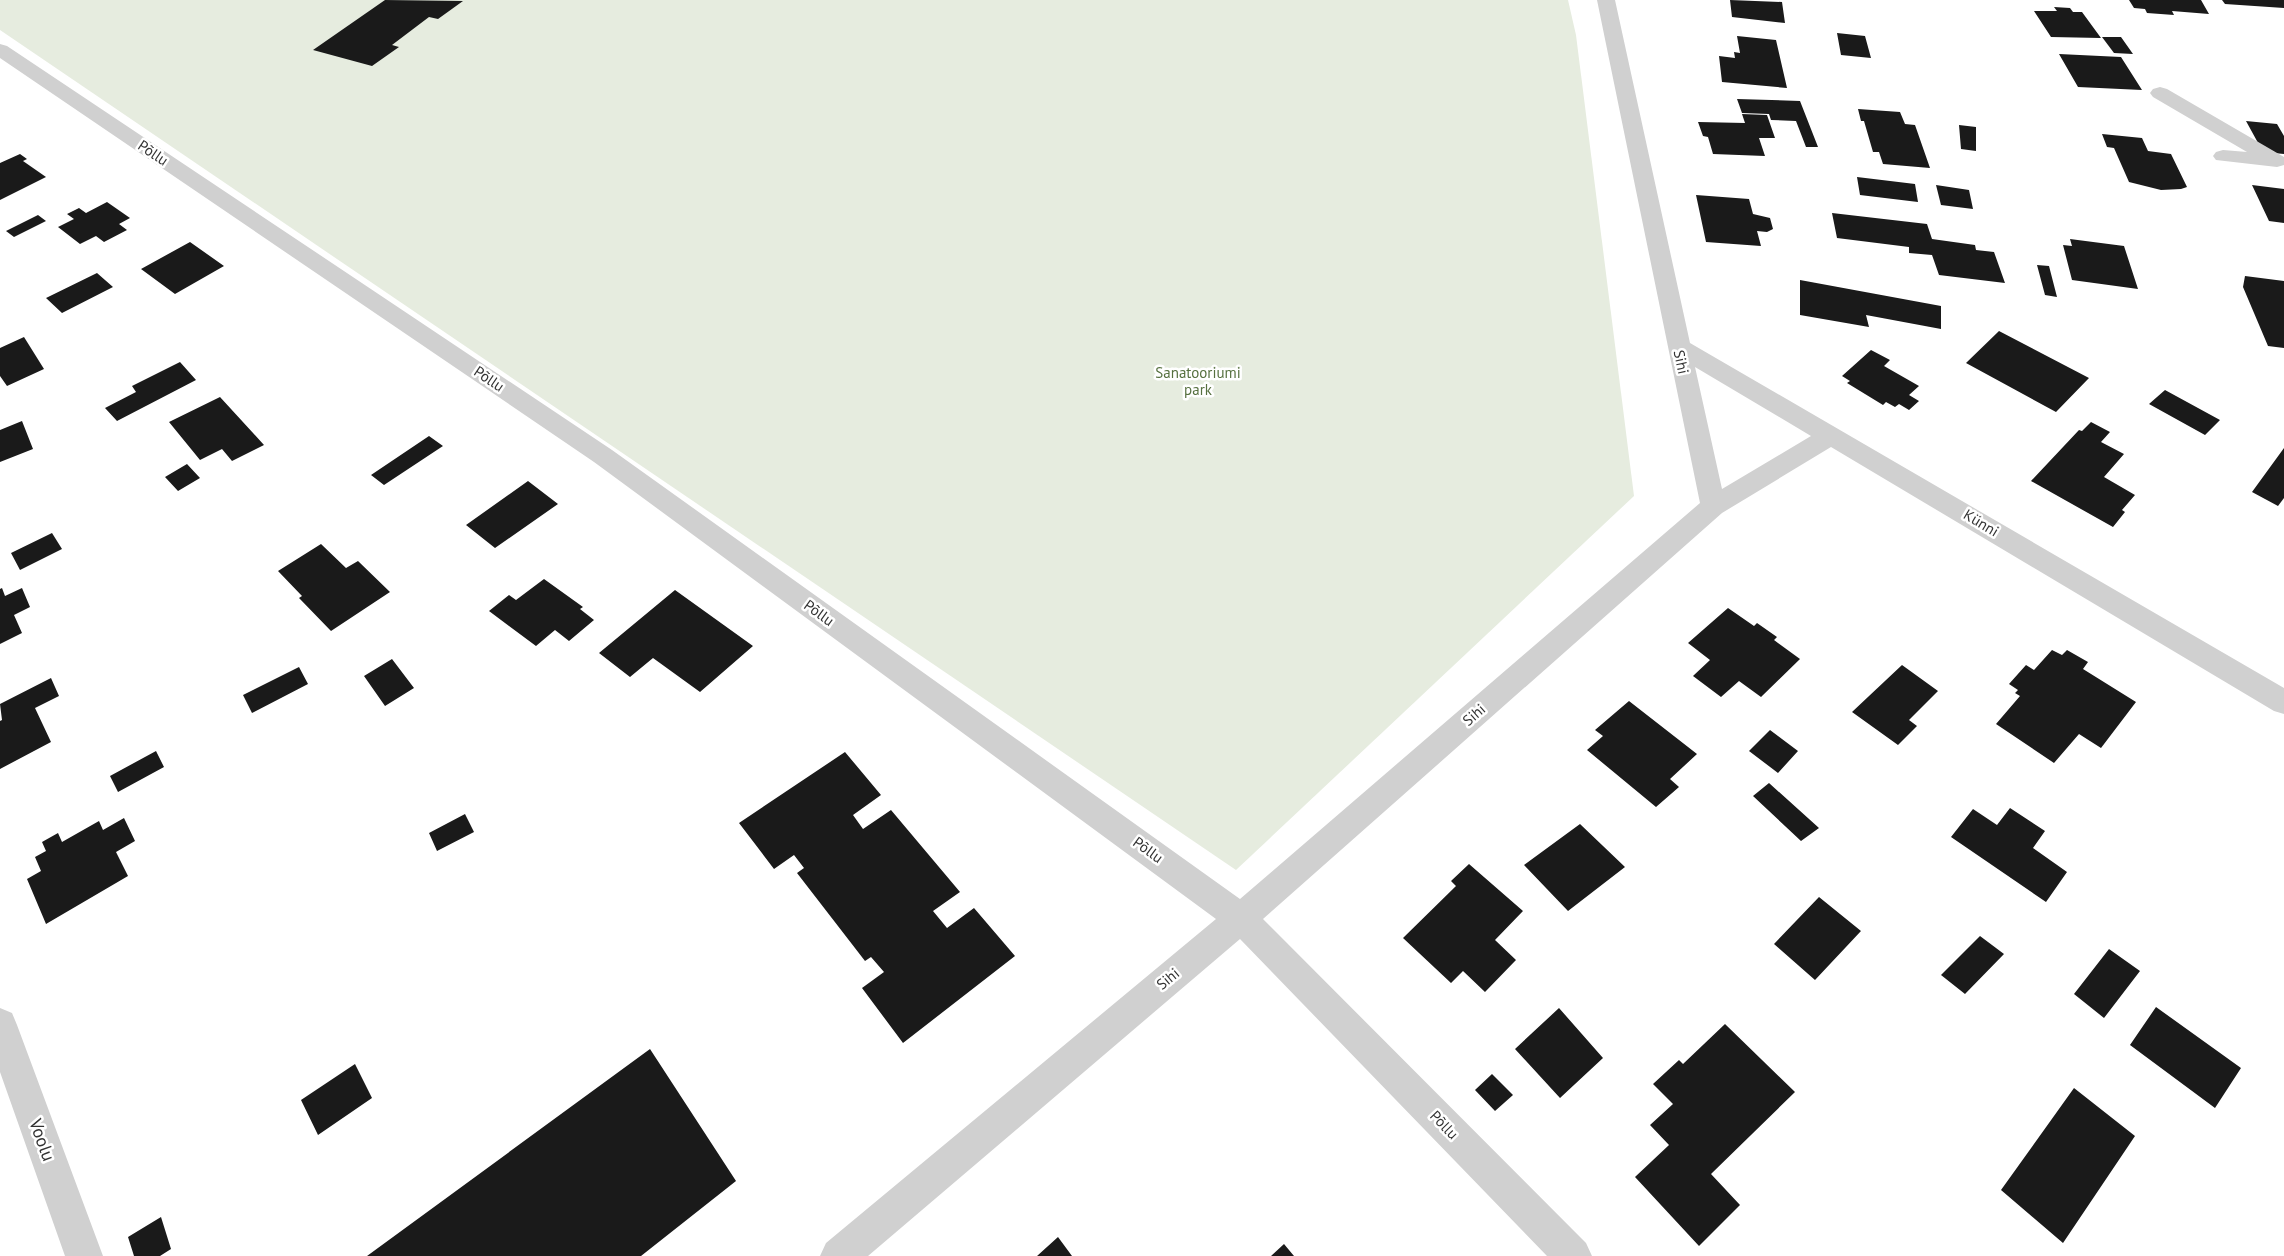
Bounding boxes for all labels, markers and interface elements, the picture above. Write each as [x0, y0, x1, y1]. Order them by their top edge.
street label: Põllu [134, 136, 172, 170]
street label: Sihi [1670, 348, 1693, 376]
street label: Põllu [470, 362, 508, 396]
park label: Sanatooriumi park [1155, 363, 1241, 399]
street label: Künni [1960, 505, 2002, 540]
street label: Põllu [800, 595, 838, 630]
street label: Sihi [1458, 700, 1489, 730]
street label: Põllu [1129, 832, 1167, 867]
street label: Sihi [1152, 964, 1183, 994]
street label: Põllu [1426, 1106, 1463, 1143]
street label: Voolu [24, 1115, 61, 1164]

